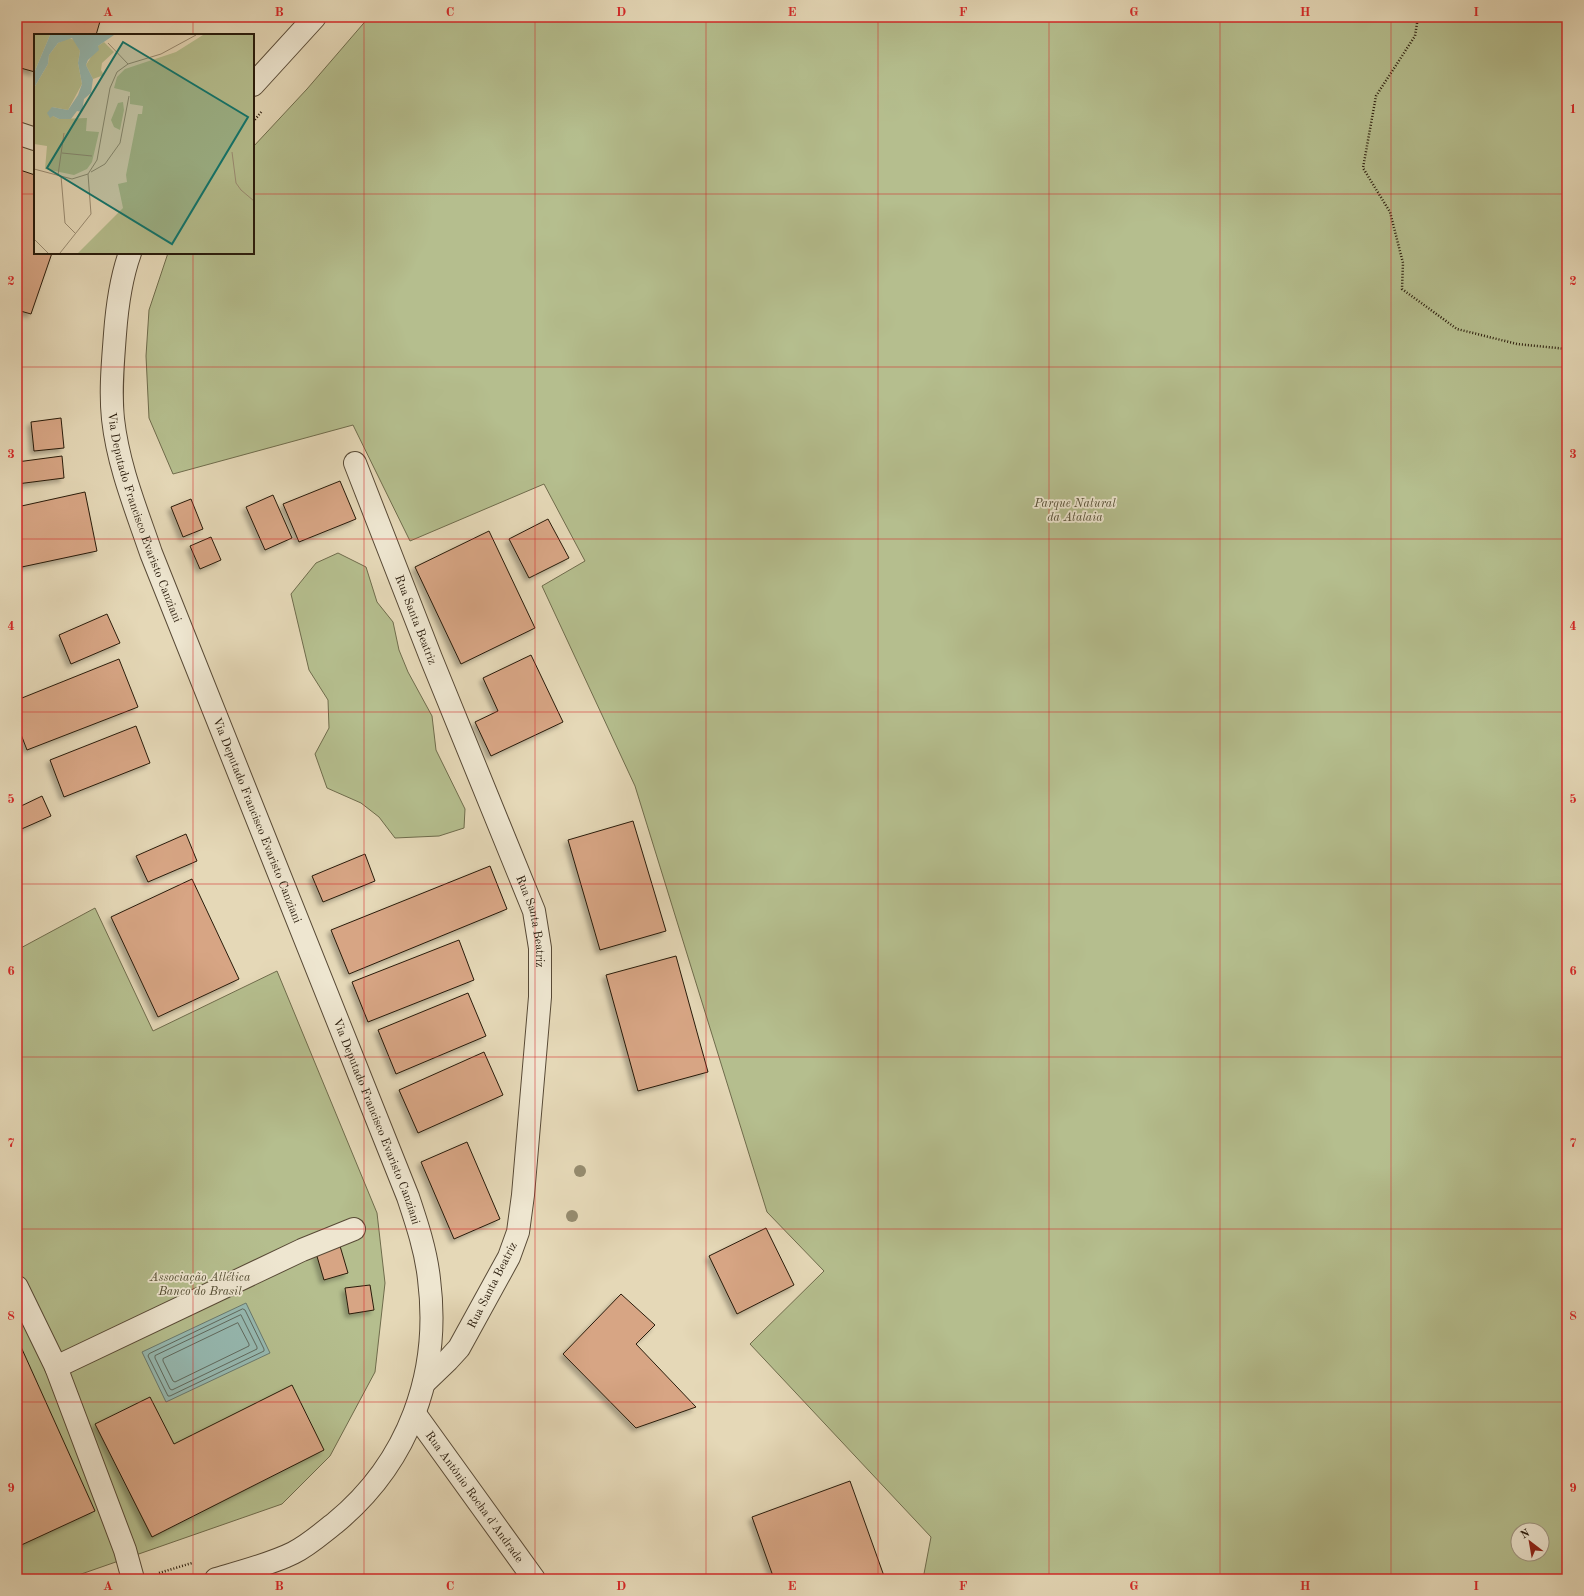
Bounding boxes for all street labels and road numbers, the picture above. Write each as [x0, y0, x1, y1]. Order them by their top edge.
street label: Via Deputado Francisco Evaristo Canziani [105, 412, 183, 624]
street label: Rua Santa Beatriz [392, 573, 438, 666]
street label: Via Deputado Francisco Evaristo Canziani [210, 716, 303, 925]
street label: Rua Santa Beatriz [513, 874, 545, 968]
street label: Via Deputado Francisco Evaristo Canziani [330, 1017, 422, 1226]
street label: Rua Santa Beatriz [466, 1240, 520, 1331]
street label: Rua Antônio Rocha d'Andrade [423, 1430, 525, 1566]

